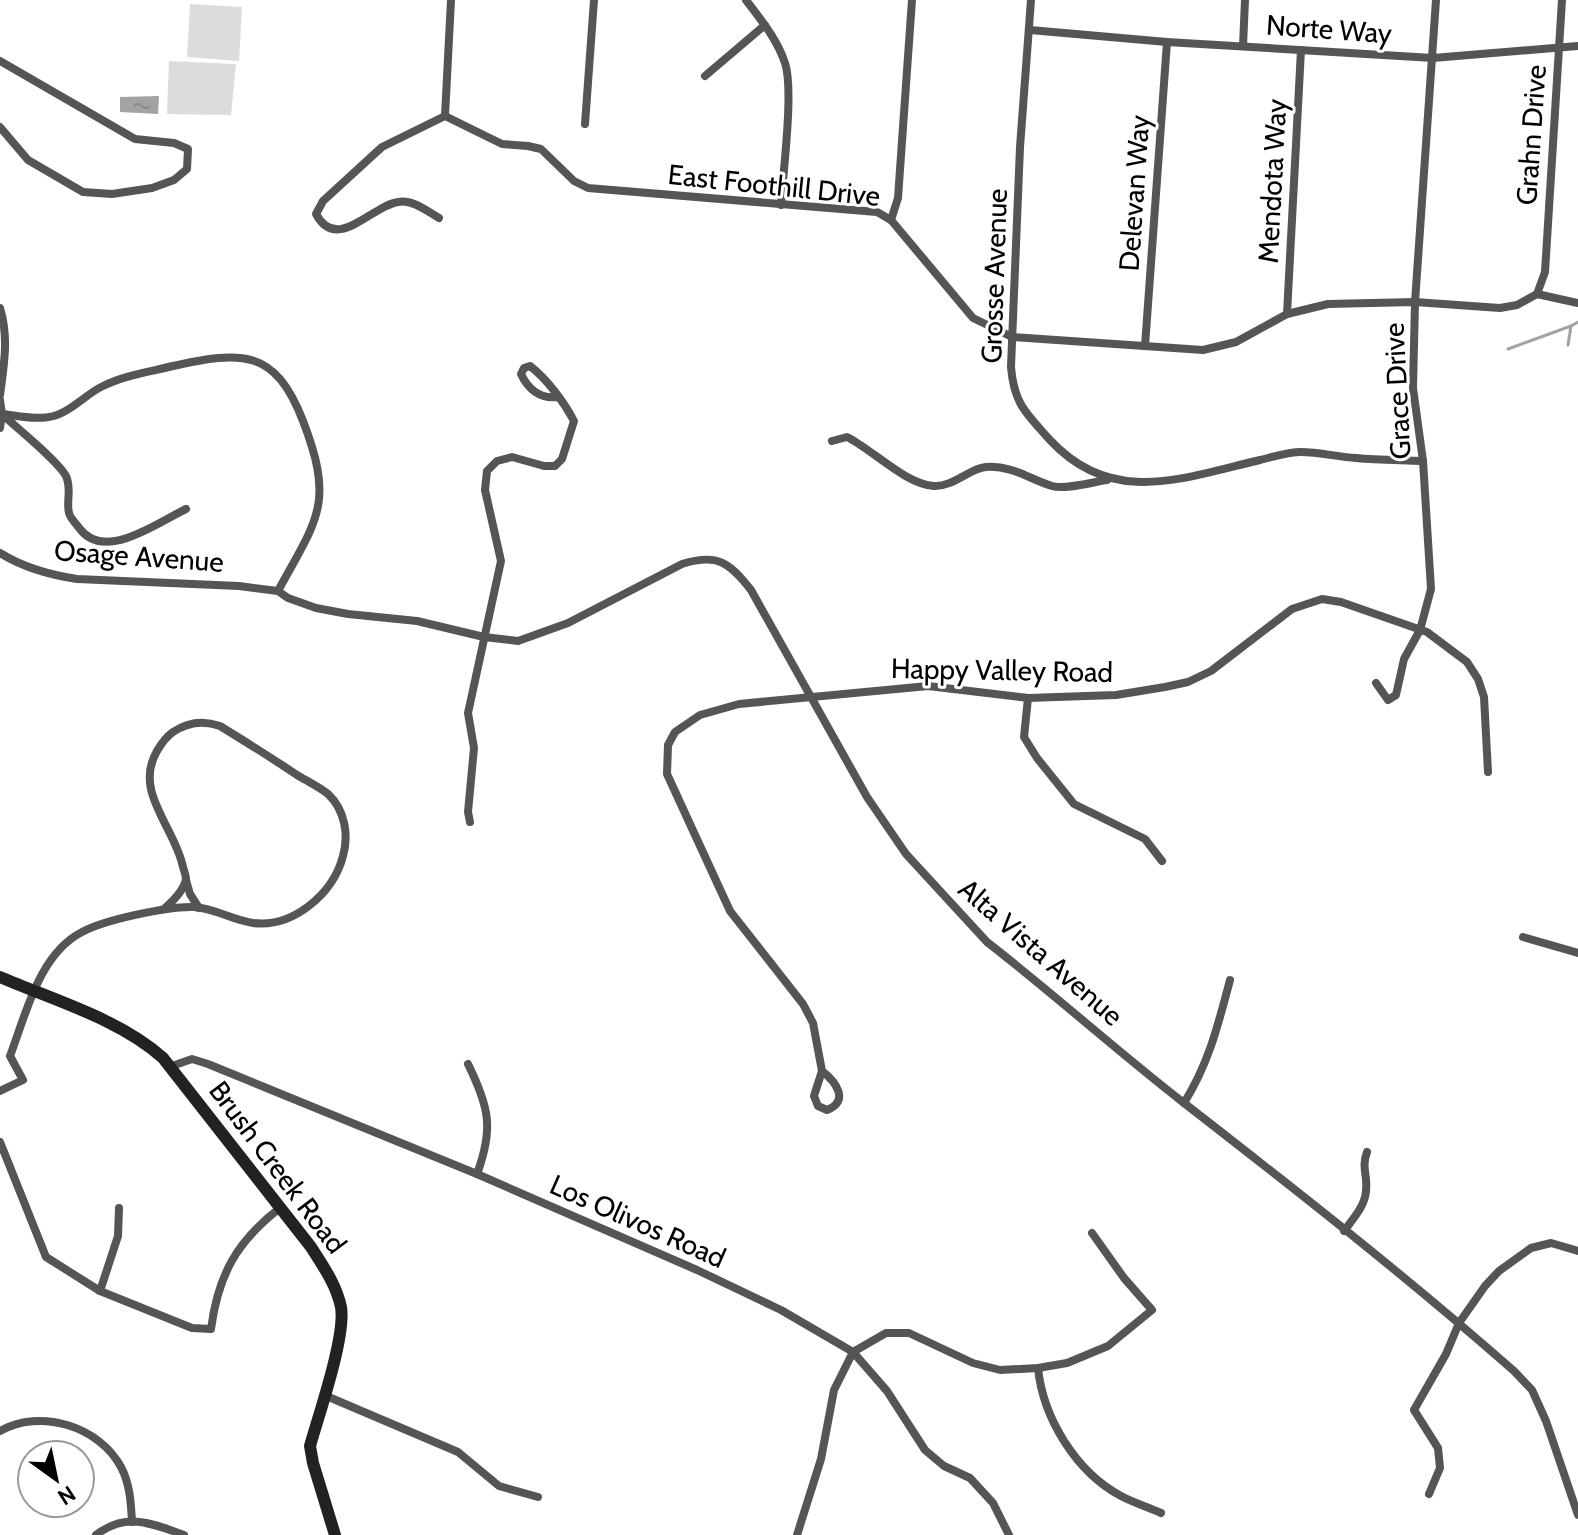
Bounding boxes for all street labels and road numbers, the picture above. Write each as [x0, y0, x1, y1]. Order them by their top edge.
street label: Norte Way [1265, 8, 1393, 50]
street label: Grahn Drive [1509, 64, 1553, 206]
street label: Mendota Way [1251, 98, 1293, 264]
street label: Delevan Way [1112, 114, 1156, 272]
street label: East Foothill Drive [666, 157, 882, 213]
street label: Grosse Avenue [974, 188, 1014, 364]
street label: Grace Drive [1376, 322, 1418, 460]
street label: Osage Avenue [53, 533, 225, 579]
street label: Happy Valley Road [891, 651, 1113, 689]
street label: Alta Vista Avenue [952, 871, 1130, 1033]
street label: Brush Creek Road [202, 1074, 354, 1260]
street label: Los Olivos Road [545, 1167, 731, 1275]

